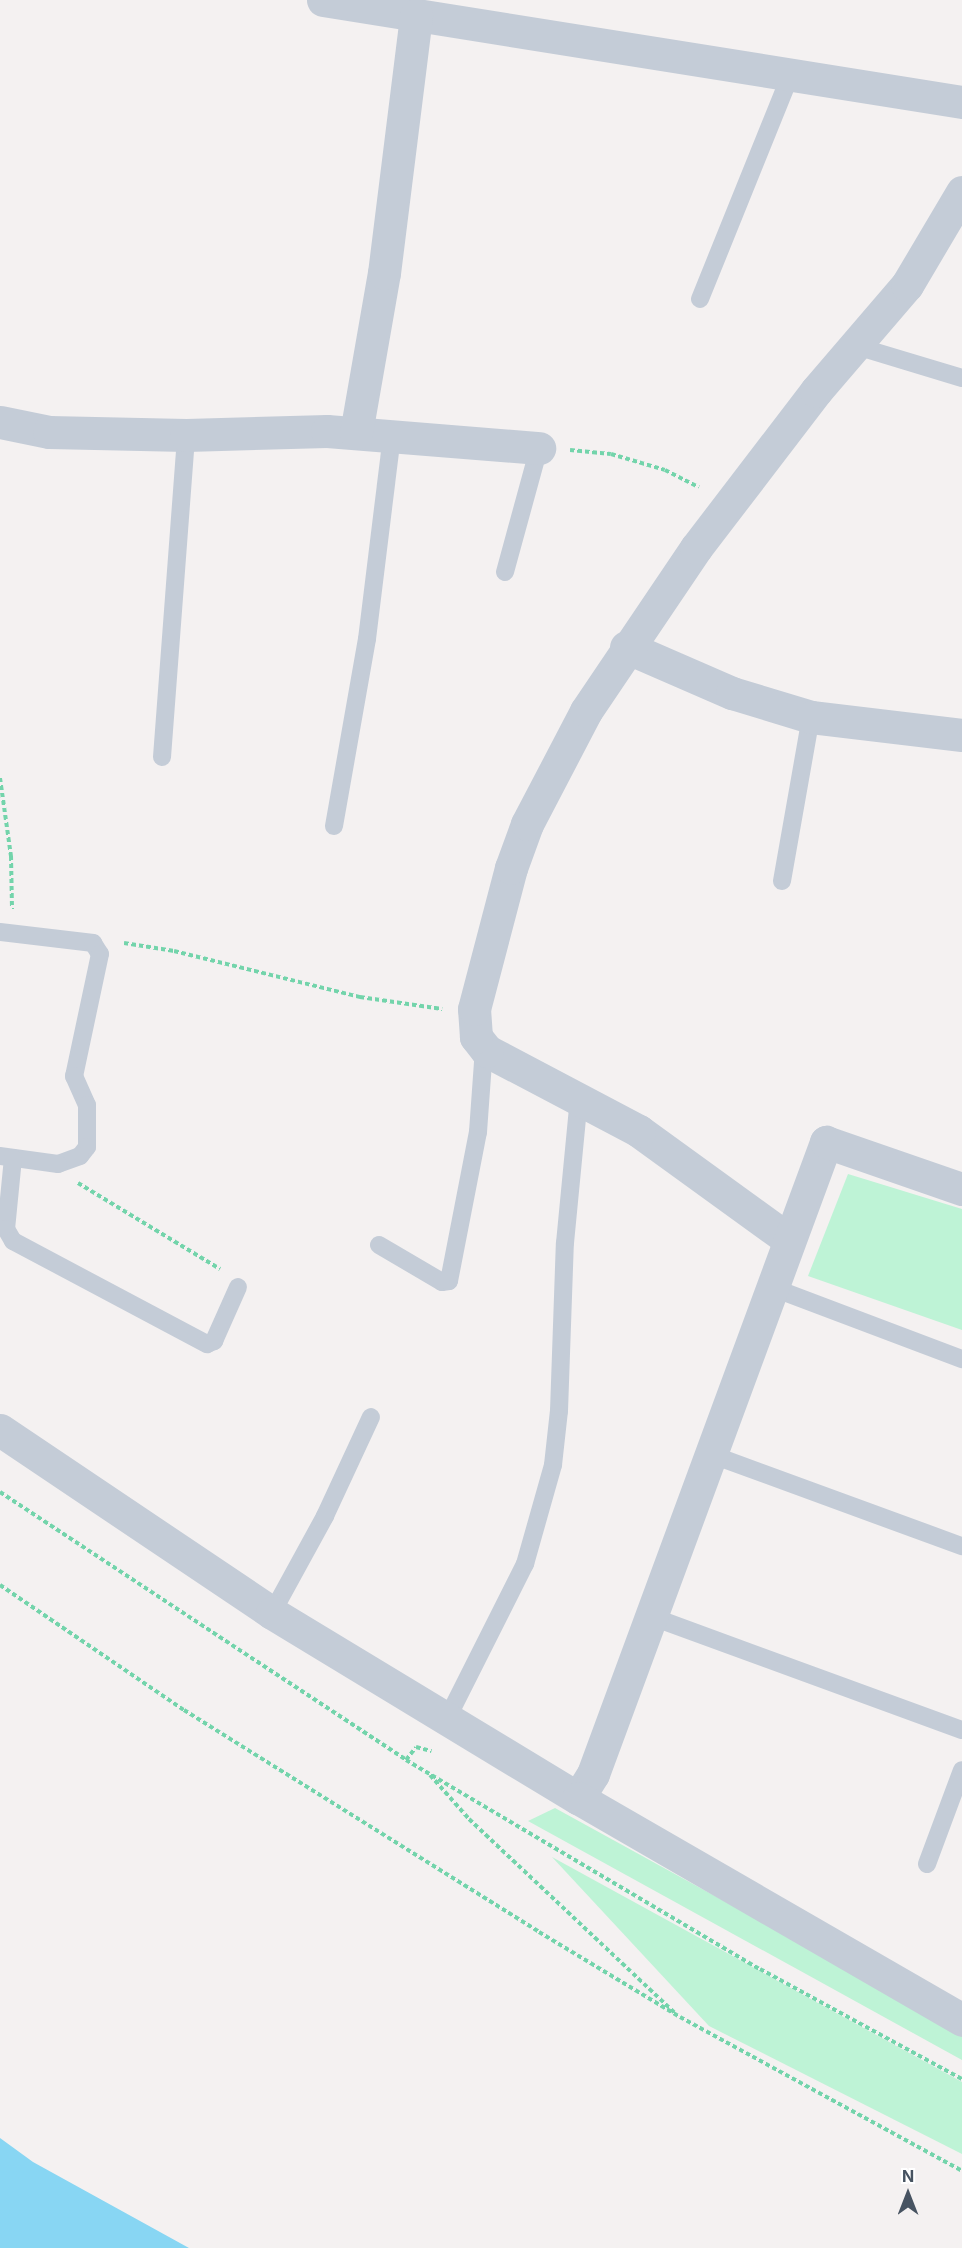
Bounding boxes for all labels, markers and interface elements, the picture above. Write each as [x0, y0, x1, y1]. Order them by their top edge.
north arrow [878, 2164, 938, 2224]
text: N [902, 2166, 914, 2186]

